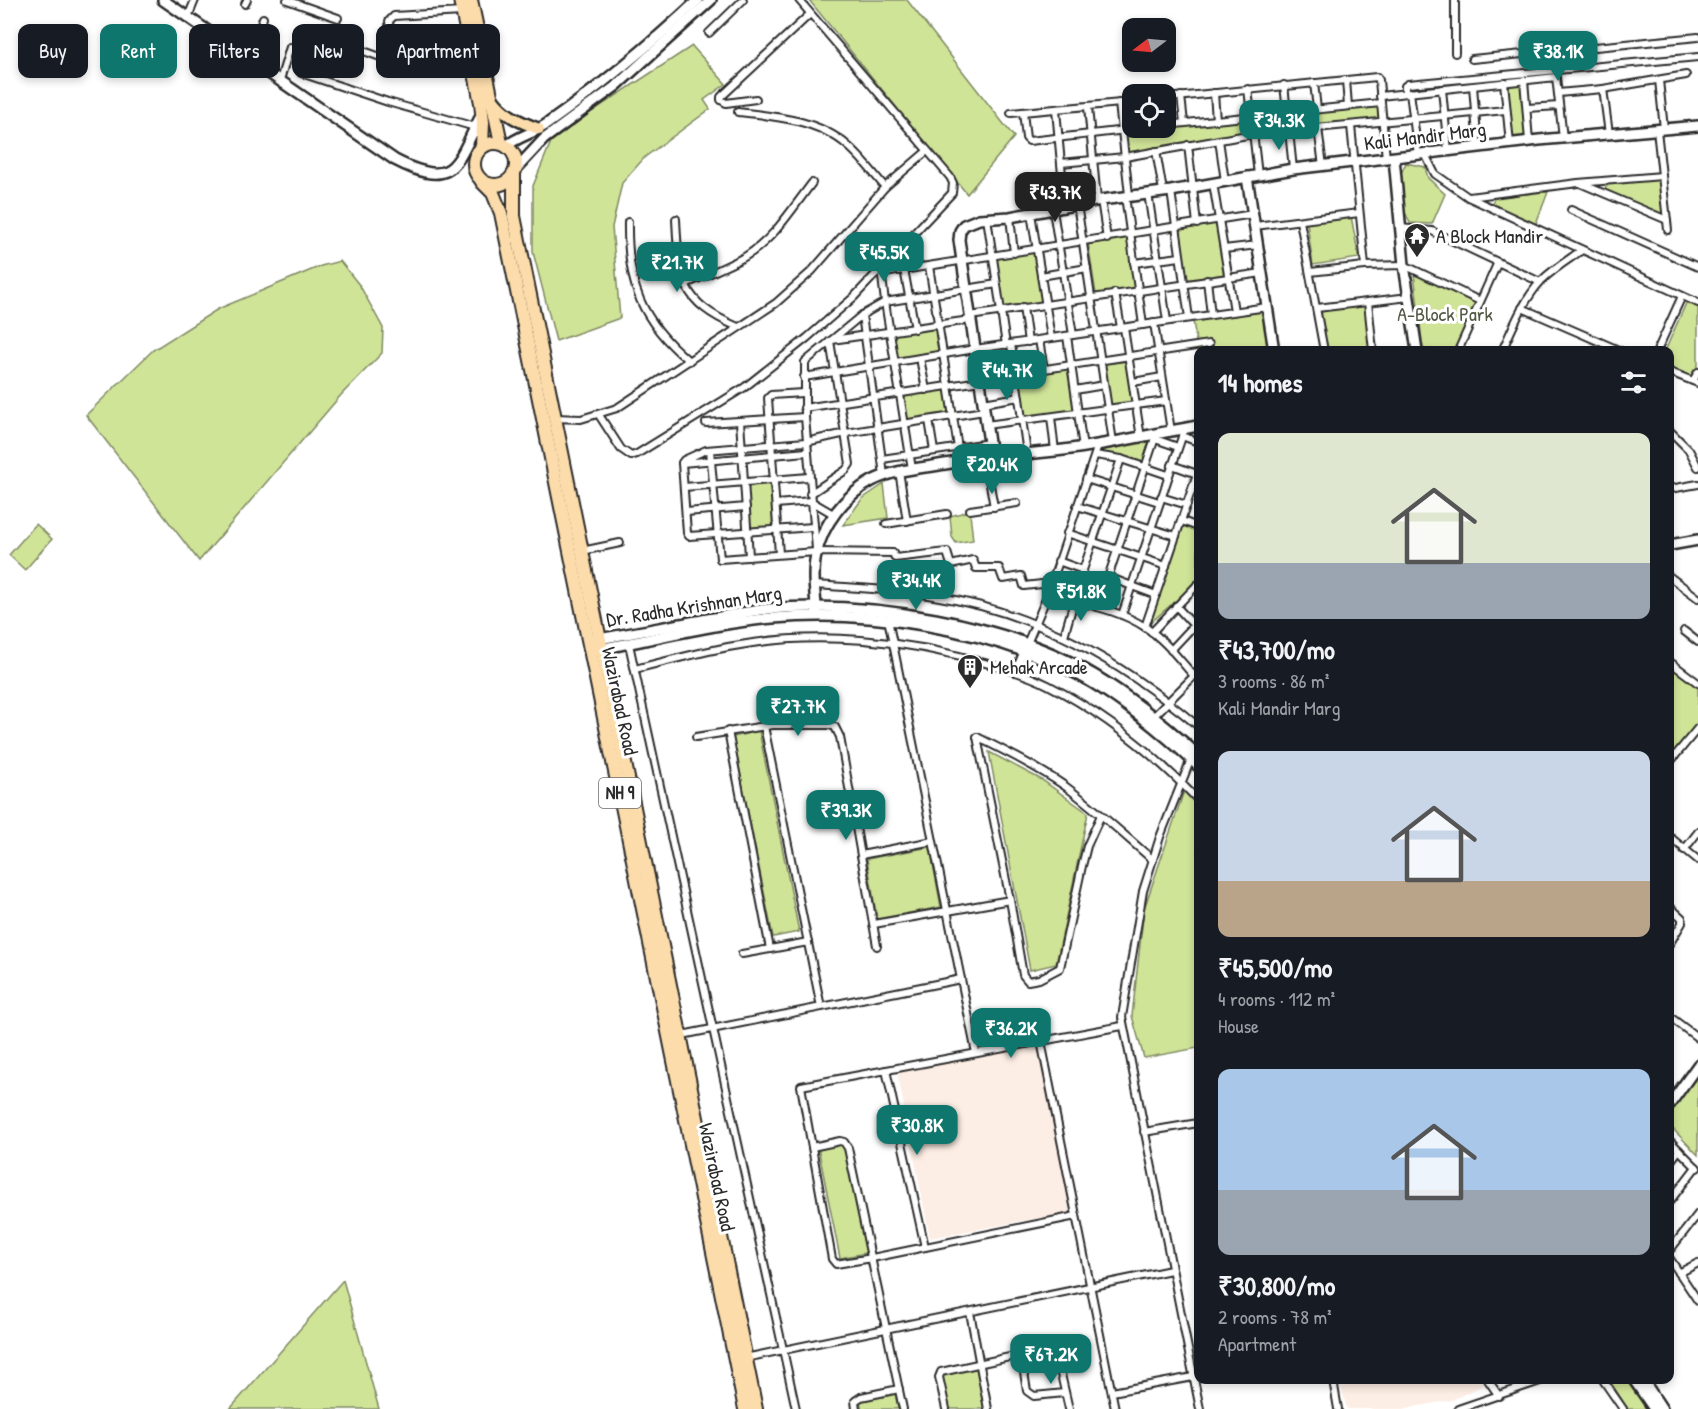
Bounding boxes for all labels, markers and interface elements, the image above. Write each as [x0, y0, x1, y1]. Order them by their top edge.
north arrow [1122, 18, 1176, 72]
map controls [1122, 18, 1176, 138]
chip: Buy [18, 24, 88, 78]
chip: Rent [100, 24, 177, 78]
chip: Filters [189, 24, 280, 78]
chip: New [292, 24, 364, 78]
chip: Apartment [376, 24, 500, 78]
pin: ₹38.1K [1509, 31, 1607, 82]
text: ₹38.1K [1532, 37, 1584, 64]
button: locate [1122, 84, 1176, 138]
pin: ₹34.3K [1230, 100, 1328, 151]
text: ₹34.3K [1253, 106, 1305, 133]
street label: Kali Mandir Marg [1363, 115, 1487, 156]
pin: ₹43.7K [1006, 172, 1104, 223]
text: ₹43.7K [1029, 178, 1081, 205]
temple icon: A Block Mandir [1402, 221, 1432, 259]
place label: A Block Mandir [1436, 222, 1544, 249]
pin: ₹45.5K [835, 232, 933, 283]
text: ₹45.5K [859, 238, 909, 265]
pin: ₹21.7K [628, 242, 726, 293]
text: ₹21.7K [651, 248, 703, 275]
park label: A-Block Park [1397, 300, 1493, 327]
pin: ₹44.7K [958, 350, 1056, 401]
text: ₹44.7K [981, 356, 1033, 383]
text: 14 homes [1218, 365, 1303, 400]
icon: filters [1617, 366, 1650, 399]
pin: ₹20.4K [943, 444, 1041, 495]
text: ₹20.4K [966, 450, 1018, 477]
icon: home [1380, 472, 1488, 580]
pin: ₹34.4K [867, 560, 965, 611]
text: ₹34.4K [891, 566, 941, 593]
pin: ₹51.8K [1032, 571, 1130, 622]
text: ₹51.8K [1056, 577, 1106, 604]
street label: Dr. Radha Krishnan Marg [604, 578, 784, 633]
text: ₹43,700/mo [1218, 632, 1335, 667]
street label: Wazirabad Road [596, 644, 645, 758]
building icon: Mehak Arcade [955, 652, 985, 690]
place label: Mehak Arcade [990, 653, 1088, 680]
text: 3 rooms · 86 m² [1218, 667, 1329, 694]
pin: ₹27.7K [749, 686, 847, 737]
text: ₹27.7K [770, 692, 826, 719]
text: Kali Mandir Marg [1218, 694, 1340, 721]
road number: NH 9 [599, 778, 641, 808]
pin: ₹39.3K [797, 790, 895, 841]
icon: home [1380, 790, 1488, 898]
text: ₹39.3K [820, 796, 872, 823]
text: ₹45,500/mo [1218, 950, 1332, 985]
text: 4 rooms · 112 m² [1218, 985, 1335, 1012]
pin: ₹36.2K [962, 1008, 1060, 1059]
text: House [1218, 1012, 1259, 1039]
text: ₹36.2K [985, 1014, 1037, 1041]
pin: ₹30.8K [868, 1105, 966, 1156]
icon: home [1380, 1108, 1488, 1216]
text: ₹30.8K [891, 1111, 943, 1138]
street label: Wazirabad Road [693, 1120, 742, 1234]
text: ₹30,800/mo [1218, 1268, 1335, 1303]
text: 2 rooms · 78 m² [1218, 1303, 1332, 1330]
text: Apartment [1218, 1330, 1296, 1357]
pin: ₹67.2K [1002, 1334, 1100, 1385]
text: ₹67.2K [1024, 1340, 1078, 1367]

